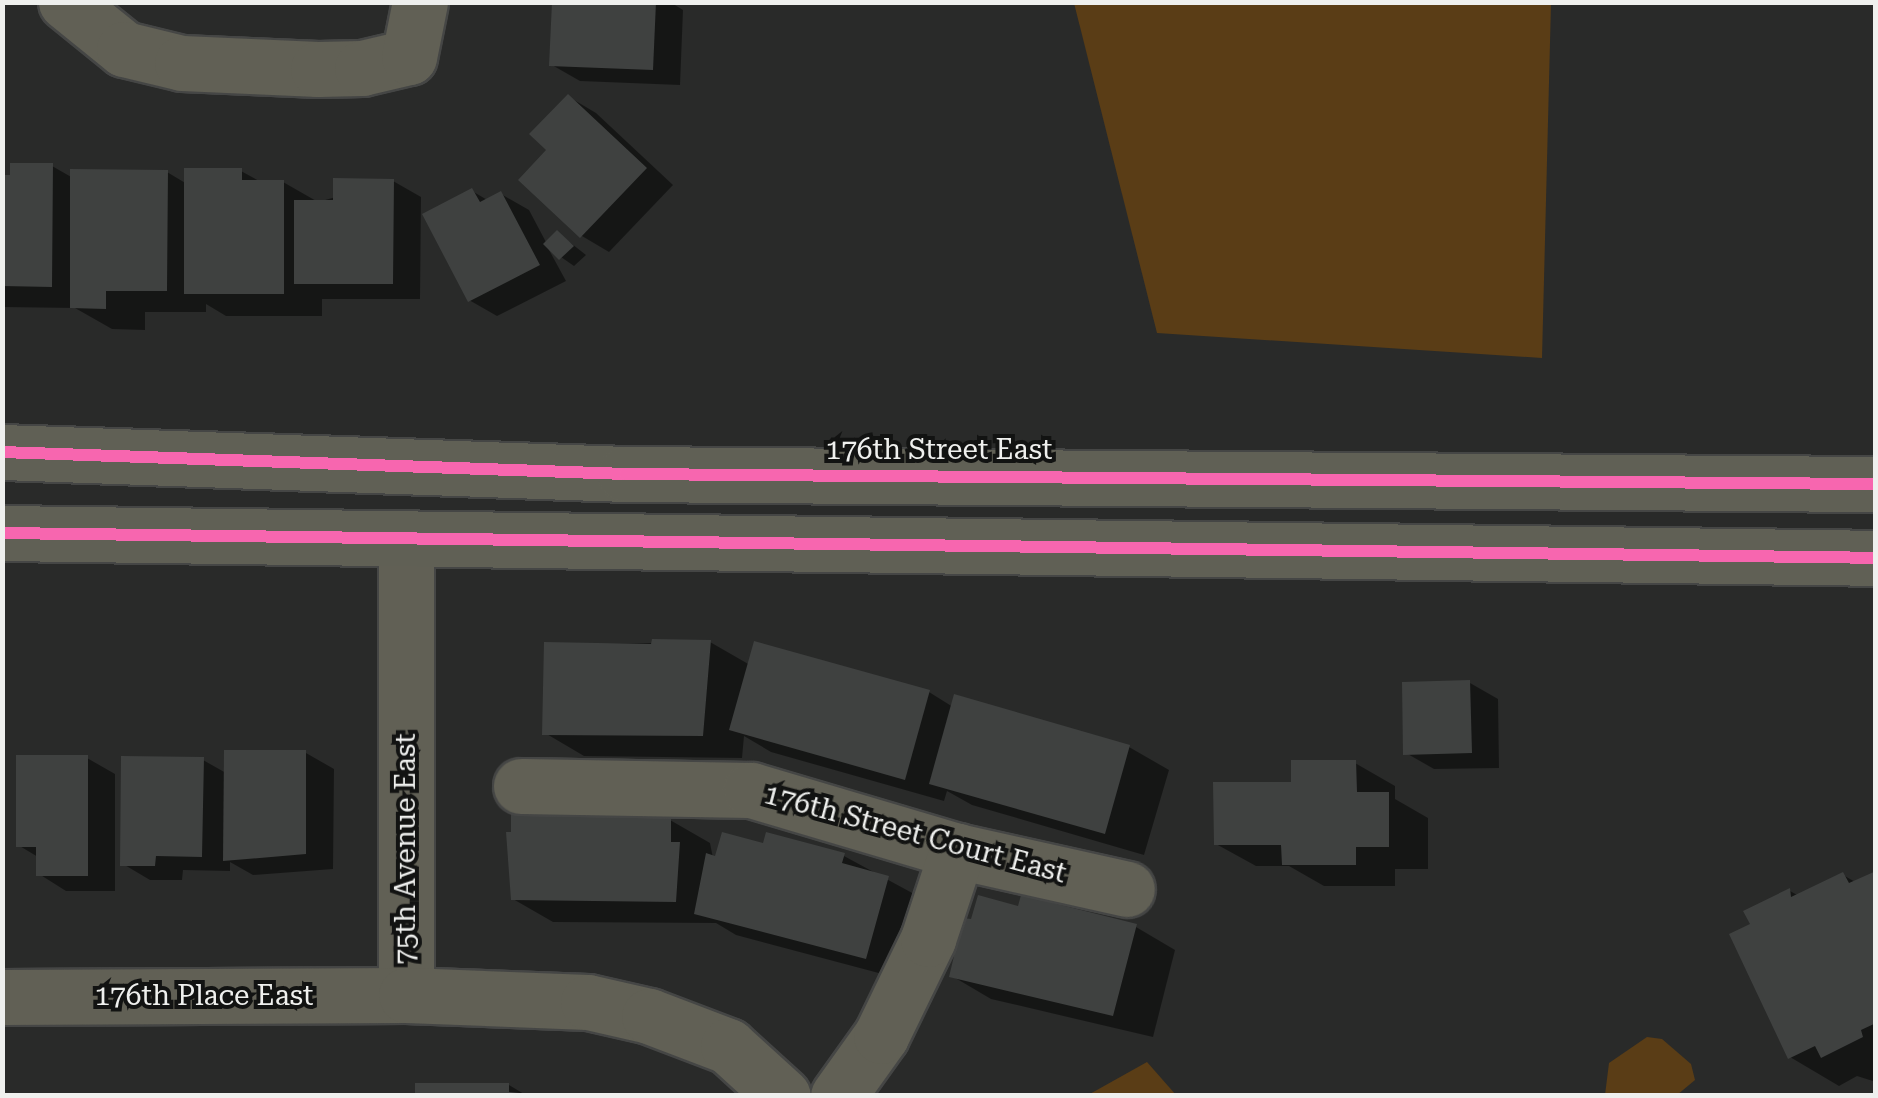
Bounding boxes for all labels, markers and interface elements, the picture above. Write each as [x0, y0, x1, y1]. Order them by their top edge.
street label: 176th Street East [825, 433, 1053, 467]
street label: 75th Avenue East [389, 733, 423, 965]
street label: 176th Street Court East [760, 777, 1070, 891]
street label: 176th Place East [94, 979, 314, 1013]

